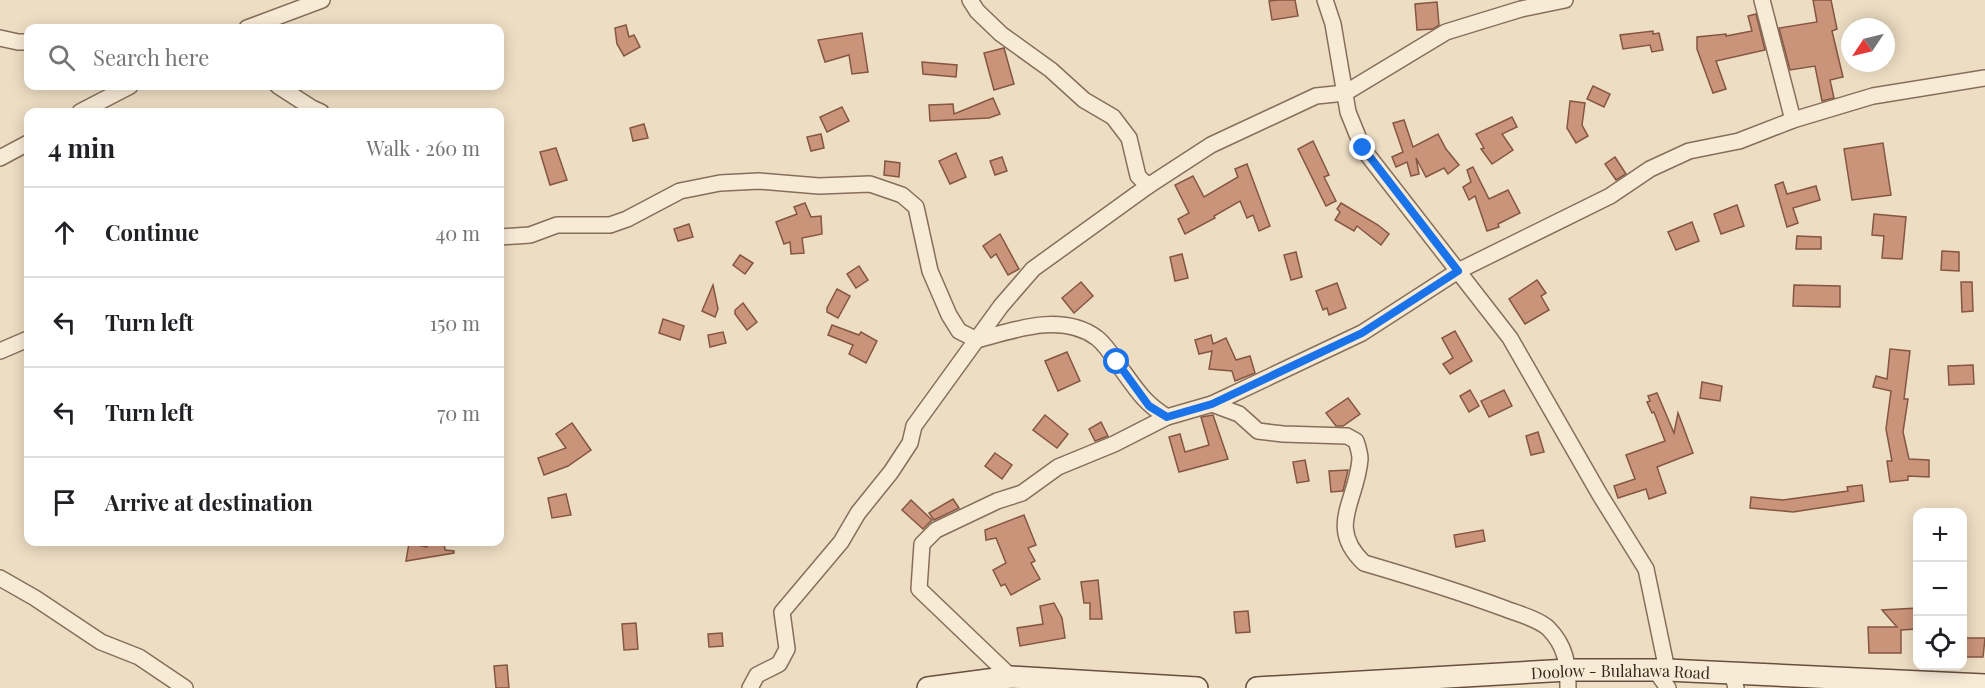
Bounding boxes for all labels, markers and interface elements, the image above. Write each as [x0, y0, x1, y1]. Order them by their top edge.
north arrow [1841, 18, 1895, 72]
search box [24, 24, 504, 90]
icon: search [45, 41, 78, 74]
text: Search here [93, 42, 209, 72]
text: 4 min [48, 130, 115, 165]
text: Walk · 260 m [367, 134, 480, 161]
route end [1349, 134, 1375, 160]
icon: ahead [48, 216, 81, 249]
text: Continue [105, 217, 199, 247]
text: 40 m [435, 219, 480, 246]
icon: left [48, 306, 81, 339]
text: Turn left [105, 307, 194, 337]
text: 150 m [430, 309, 480, 336]
route start [1103, 348, 1129, 374]
icon: left [48, 396, 81, 429]
text: Turn left [105, 397, 194, 427]
text: 70 m [437, 399, 480, 426]
icon: arrive [48, 486, 81, 519]
text: Arrive at destination [105, 487, 313, 517]
map controls [1913, 508, 1967, 670]
button: + [1913, 508, 1967, 562]
button: − [1913, 562, 1967, 616]
button: locate [1913, 616, 1967, 670]
street label: Doolow - Bulahawa Road [1530, 660, 1711, 683]

